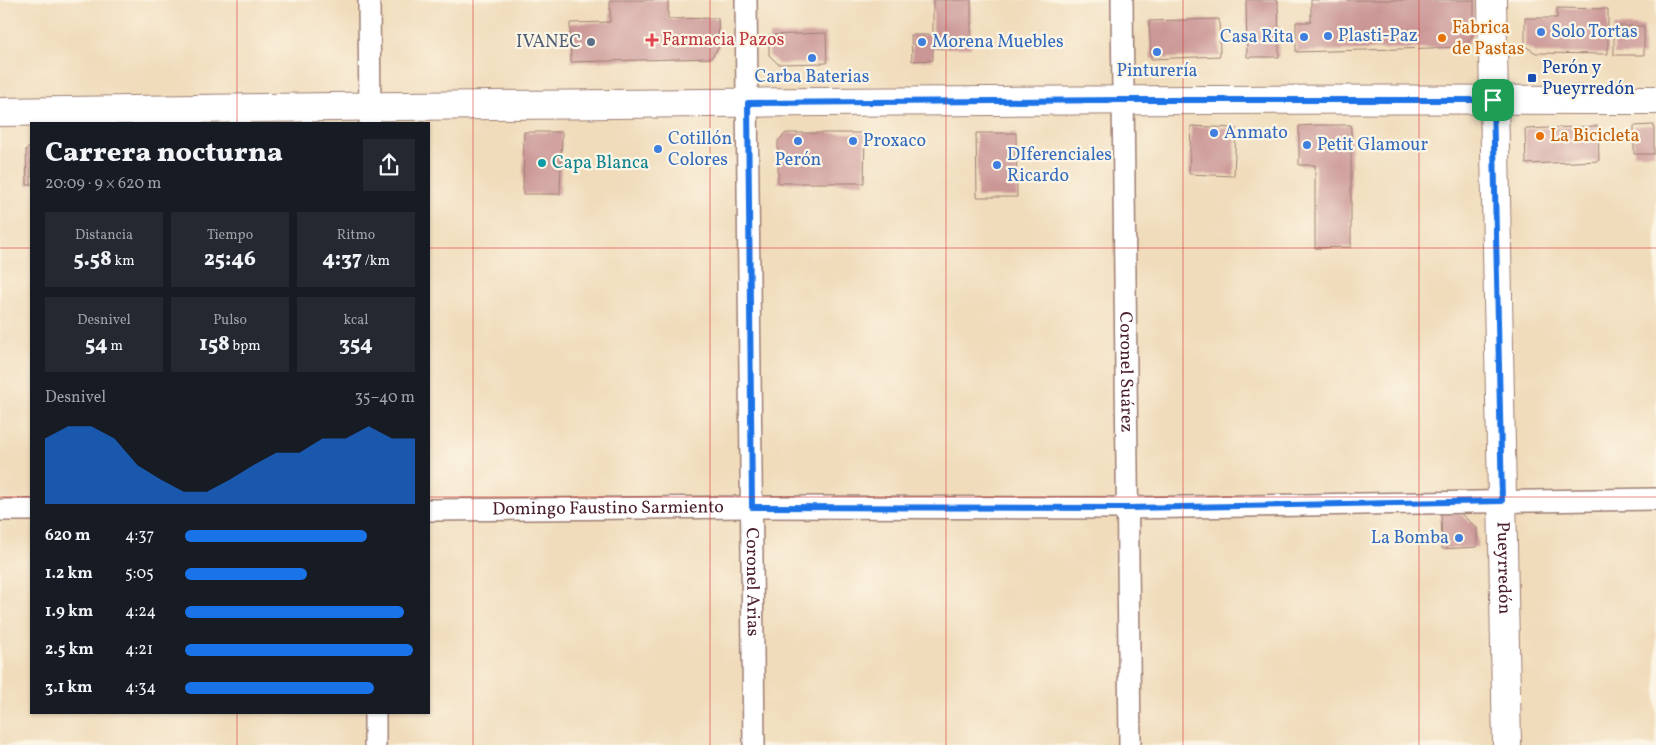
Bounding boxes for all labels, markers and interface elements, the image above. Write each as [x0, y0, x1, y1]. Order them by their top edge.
place label: Fabrica de Pastas [1452, 16, 1524, 62]
place label: Solo Tortas [1551, 20, 1638, 45]
place label: Plasti-Paz [1338, 24, 1418, 49]
place label: Casa Rita [1220, 25, 1294, 50]
marker: Solo Tortas [1535, 26, 1547, 38]
place label: Farmacia Pazos [662, 28, 784, 53]
place label: IVANEC [516, 30, 581, 55]
place label: Morena Muebles [932, 30, 1064, 55]
marker: Plasti-Paz [1322, 30, 1334, 42]
marker: Casa Rita [1298, 31, 1310, 43]
marker: Fabrica de Pastas [1436, 32, 1448, 44]
marker: Farmacia Pazos [646, 34, 658, 46]
marker: IVANEC [585, 36, 597, 48]
marker: Morena Muebles [916, 36, 928, 48]
marker: Pinturería [1151, 46, 1163, 58]
marker: Carba Baterias [806, 52, 818, 64]
place label: Perón y Pueyrredón [1542, 56, 1635, 102]
place label: Pinturería [1116, 59, 1198, 84]
place label: Carba Baterias [755, 65, 869, 90]
marker: Perón y Pueyrredón [1526, 72, 1538, 84]
pin [1472, 79, 1514, 121]
icon: arrive [1479, 86, 1507, 114]
place label: Anmato [1224, 121, 1288, 146]
place label: La Bicicleta [1550, 124, 1640, 149]
place label: Cotillón Colores [668, 127, 732, 173]
marker: Anmato [1208, 127, 1220, 139]
place label: Proxaco [863, 129, 926, 154]
marker: La Bicicleta [1534, 130, 1546, 142]
place label: Petit Glamour [1317, 133, 1428, 158]
text: Carrera nocturna [45, 134, 283, 173]
marker: Perón [792, 135, 804, 147]
marker: Proxaco [847, 135, 859, 147]
button: share [363, 139, 415, 191]
marker: Petit Glamour [1301, 139, 1313, 151]
marker: Cotillón Colores [652, 143, 664, 155]
place label: DIferenciales Ricardo [1007, 143, 1112, 189]
place label: Perón [775, 148, 821, 173]
place label: Capa Blanca [552, 151, 649, 176]
marker: Capa Blanca [536, 157, 548, 169]
marker: DIferenciales Ricardo [991, 159, 1003, 171]
text: 20:09 · 9 × 620 m [45, 173, 161, 195]
text: Distancia [75, 226, 133, 245]
text: Tiempo [207, 226, 253, 245]
text: Ritmo [337, 226, 375, 245]
text: 5.58 [73, 245, 112, 274]
text: 25:46 [204, 245, 256, 274]
text: 4:37 [322, 245, 362, 274]
text: km [112, 252, 135, 271]
text: /km [362, 252, 390, 271]
text: Desnivel [77, 311, 131, 330]
text: Pulso [213, 311, 247, 330]
text: kcal [344, 311, 368, 330]
street label: Coronel Suárez [1113, 311, 1139, 433]
text: 54 [85, 330, 108, 359]
text: 158 [199, 330, 230, 359]
text: 354 [339, 330, 373, 359]
text: m [108, 337, 123, 356]
text: bpm [230, 337, 261, 356]
text: Desnivel [45, 387, 106, 409]
text: 35–40 m [355, 387, 415, 409]
street label: Domingo Faustino Sarmiento [492, 495, 724, 522]
street label: Pueyrredón [1490, 521, 1517, 615]
text: 620 m [45, 525, 91, 547]
text: 4:37 [125, 525, 154, 547]
place label: La Bomba [1371, 526, 1449, 551]
street label: Coronel Arias [739, 527, 765, 637]
marker: La Bomba [1453, 532, 1465, 544]
text: 1.2 km [45, 563, 93, 585]
text: 5:05 [125, 563, 154, 585]
text: 1.9 km [45, 601, 93, 623]
text: 4:24 [125, 601, 156, 623]
text: 2.5 km [45, 639, 94, 661]
text: 4:21 [125, 639, 153, 661]
text: 3.1 km [45, 677, 93, 699]
text: 4:34 [125, 677, 156, 699]

